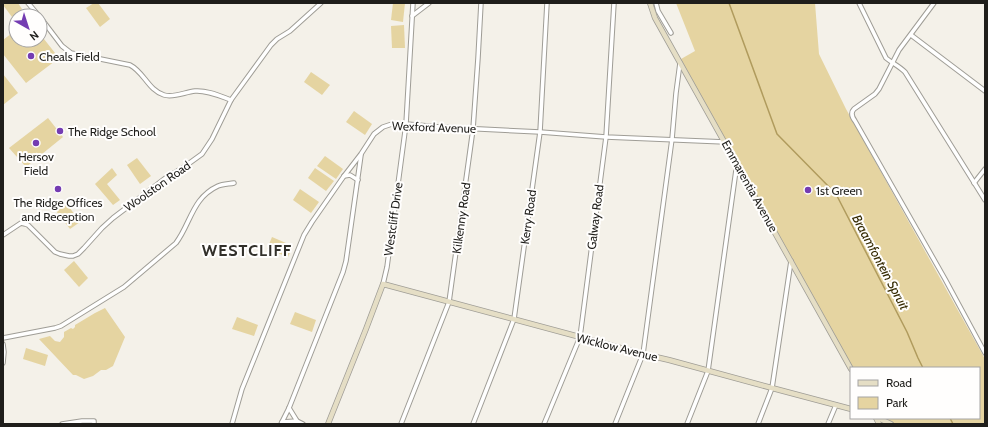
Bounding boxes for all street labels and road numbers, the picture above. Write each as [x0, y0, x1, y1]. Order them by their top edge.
street label: Wexford Avenue [392, 118, 476, 136]
street label: Emmarentia Avenue [719, 137, 781, 235]
street label: Woolston Road [121, 158, 193, 214]
street label: Westcliff Drive [380, 181, 406, 257]
street label: Kilkenny Road [449, 181, 473, 255]
street label: Galway Road [584, 184, 606, 250]
street label: Kerry Road [517, 189, 539, 245]
street label: Wicklow Avenue [575, 330, 659, 364]

